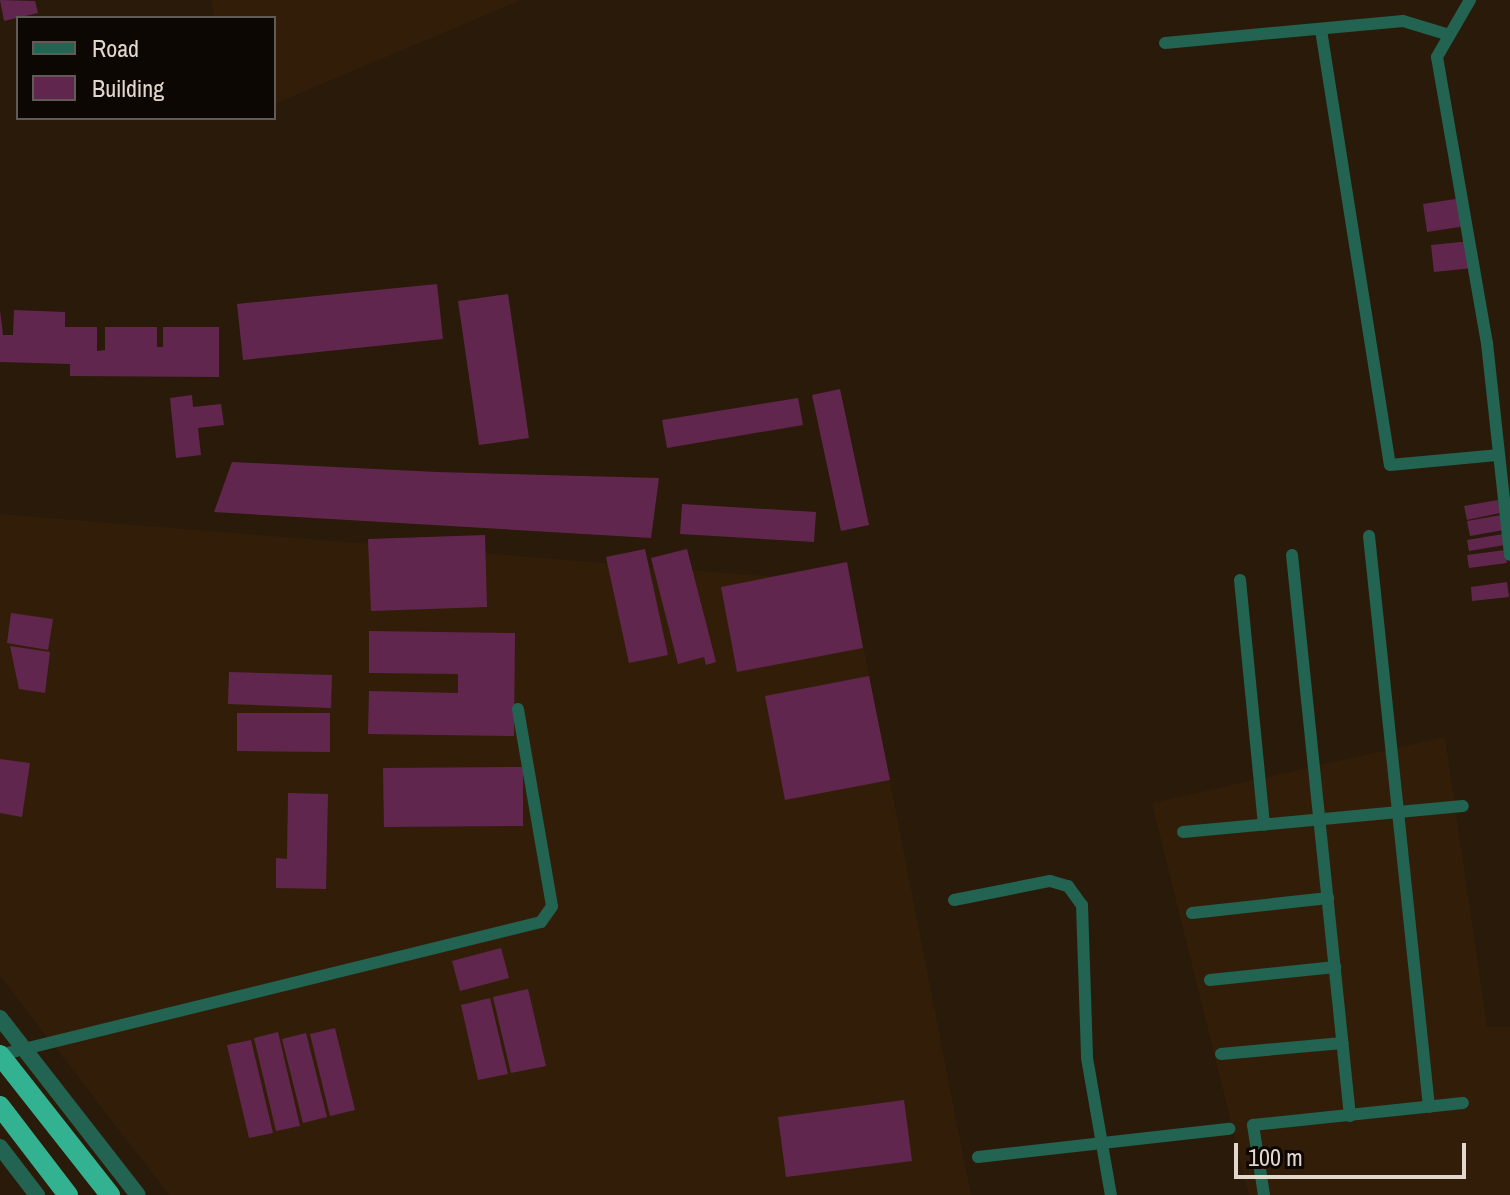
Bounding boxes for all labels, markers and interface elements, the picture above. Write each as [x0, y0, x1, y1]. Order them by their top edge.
legend [16, 16, 276, 120]
text: Road [92, 32, 139, 64]
text: Building [92, 72, 164, 104]
scale bar [1238, 1127, 1470, 1177]
text: 100 m [1248, 1141, 1303, 1173]

